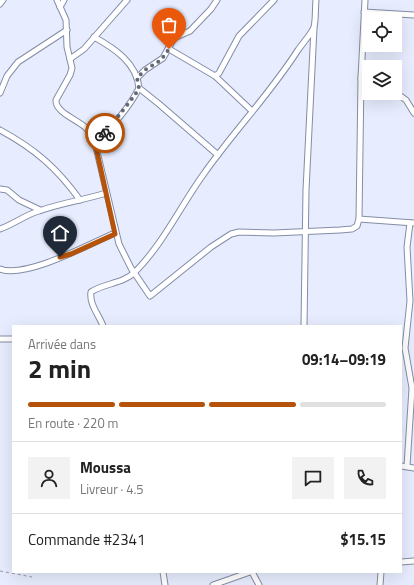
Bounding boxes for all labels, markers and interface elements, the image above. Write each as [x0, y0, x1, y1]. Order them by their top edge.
pin [152, 8, 186, 49]
map controls [362, 12, 402, 100]
button: locate [362, 12, 402, 52]
icon: bag [158, 14, 180, 36]
button: layers [362, 60, 402, 100]
courier [85, 113, 125, 153]
icon: bike [94, 122, 116, 144]
pin [43, 216, 77, 257]
icon: home [49, 222, 71, 244]
text: Arrivée dans [28, 334, 96, 354]
text: 09:14–09:19 [302, 348, 386, 371]
text: 2 min [28, 349, 91, 388]
text: En route · 220 m [28, 413, 118, 433]
text: Moussa [80, 456, 131, 479]
button: person [28, 457, 70, 499]
button: chat [292, 457, 334, 499]
button: phone [344, 457, 386, 499]
text: Livreur · 4.5 [80, 479, 144, 499]
text: Commande #2341 [28, 528, 145, 551]
text: $15.15 [340, 528, 386, 551]

